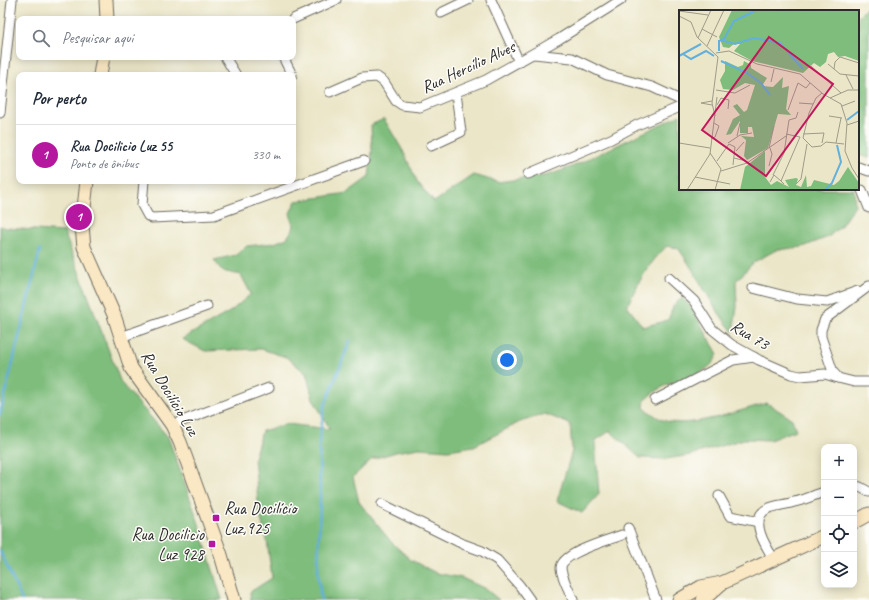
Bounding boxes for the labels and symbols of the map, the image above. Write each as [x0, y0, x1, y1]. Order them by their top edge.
inset map [679, 10, 859, 190]
street label: Rua Hercílio Alves [418, 35, 520, 98]
pin: 1 [66, 202, 92, 232]
street label: Rua 73 [727, 315, 774, 355]
street label: Rua Docilício Luz [136, 347, 204, 441]
your location [497, 350, 517, 370]
place label: Rua Docilício Luz,925 [224, 498, 298, 539]
marker: Rua Docilício Luz,925 [211, 513, 221, 523]
place label: Rua Docilicio Luz 928 [132, 524, 206, 565]
marker: Rua Docilicio Luz 928 [207, 539, 217, 549]

